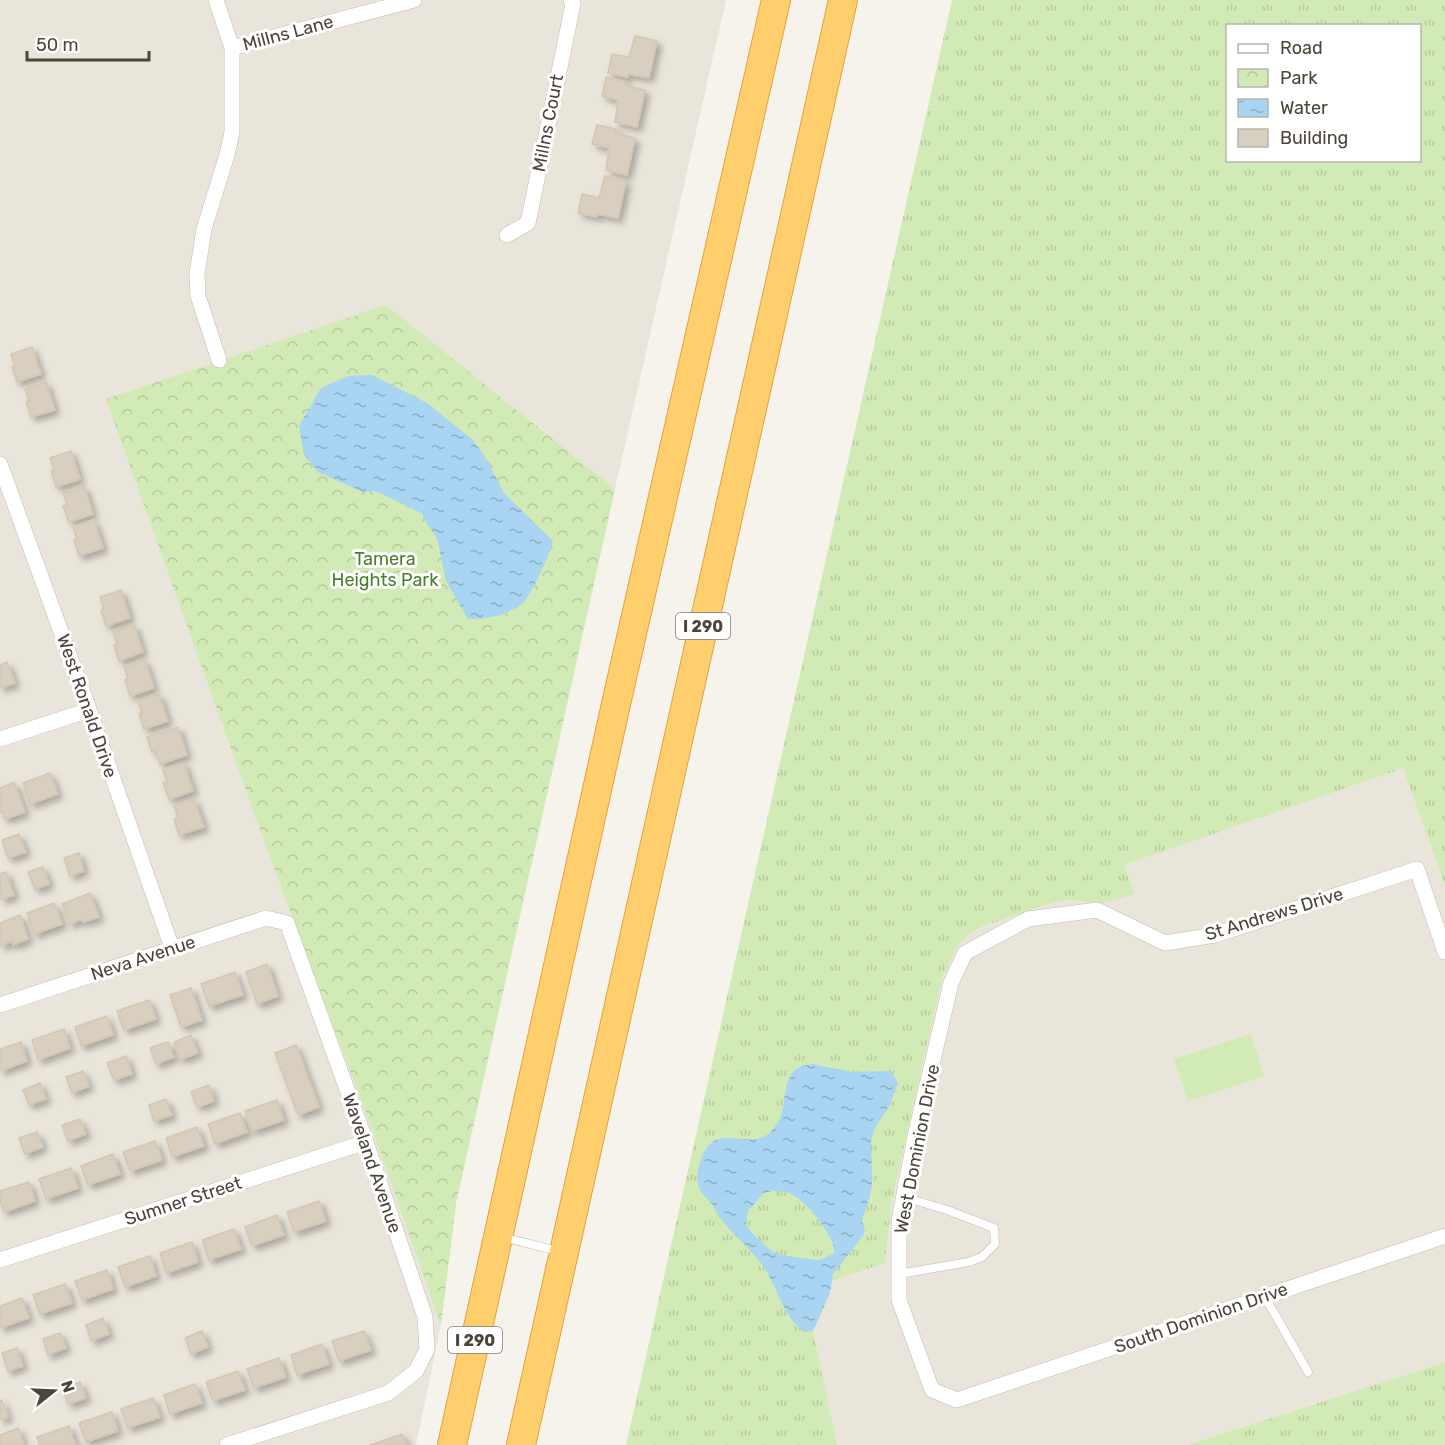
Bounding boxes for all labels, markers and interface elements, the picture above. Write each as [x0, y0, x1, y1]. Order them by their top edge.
street label: Millns Lane [240, 10, 336, 56]
scale bar [27, 24, 148, 62]
legend [1226, 24, 1421, 162]
text: 50 m [36, 34, 79, 56]
text: Road [1280, 37, 1323, 59]
text: Park [1280, 67, 1318, 89]
street label: Millns Court [528, 72, 568, 174]
text: Water [1280, 97, 1328, 119]
text: Building [1280, 127, 1348, 149]
park label: Tamera Heights Park [332, 548, 439, 591]
road number: I 290 [676, 613, 730, 639]
street label: West Ronald Drive [52, 631, 122, 781]
street label: St Andrews Drive [1202, 883, 1346, 945]
street label: Neva Avenue [88, 931, 198, 985]
street label: West Dominion Drive [890, 1062, 944, 1236]
street label: Waveland Avenue [338, 1090, 406, 1236]
street label: Sumner Street [122, 1172, 244, 1230]
street label: South Dominion Drive [1111, 1278, 1291, 1358]
road number: I 290 [448, 1327, 502, 1353]
north arrow [24, 1361, 84, 1421]
text: N [57, 1378, 79, 1395]

